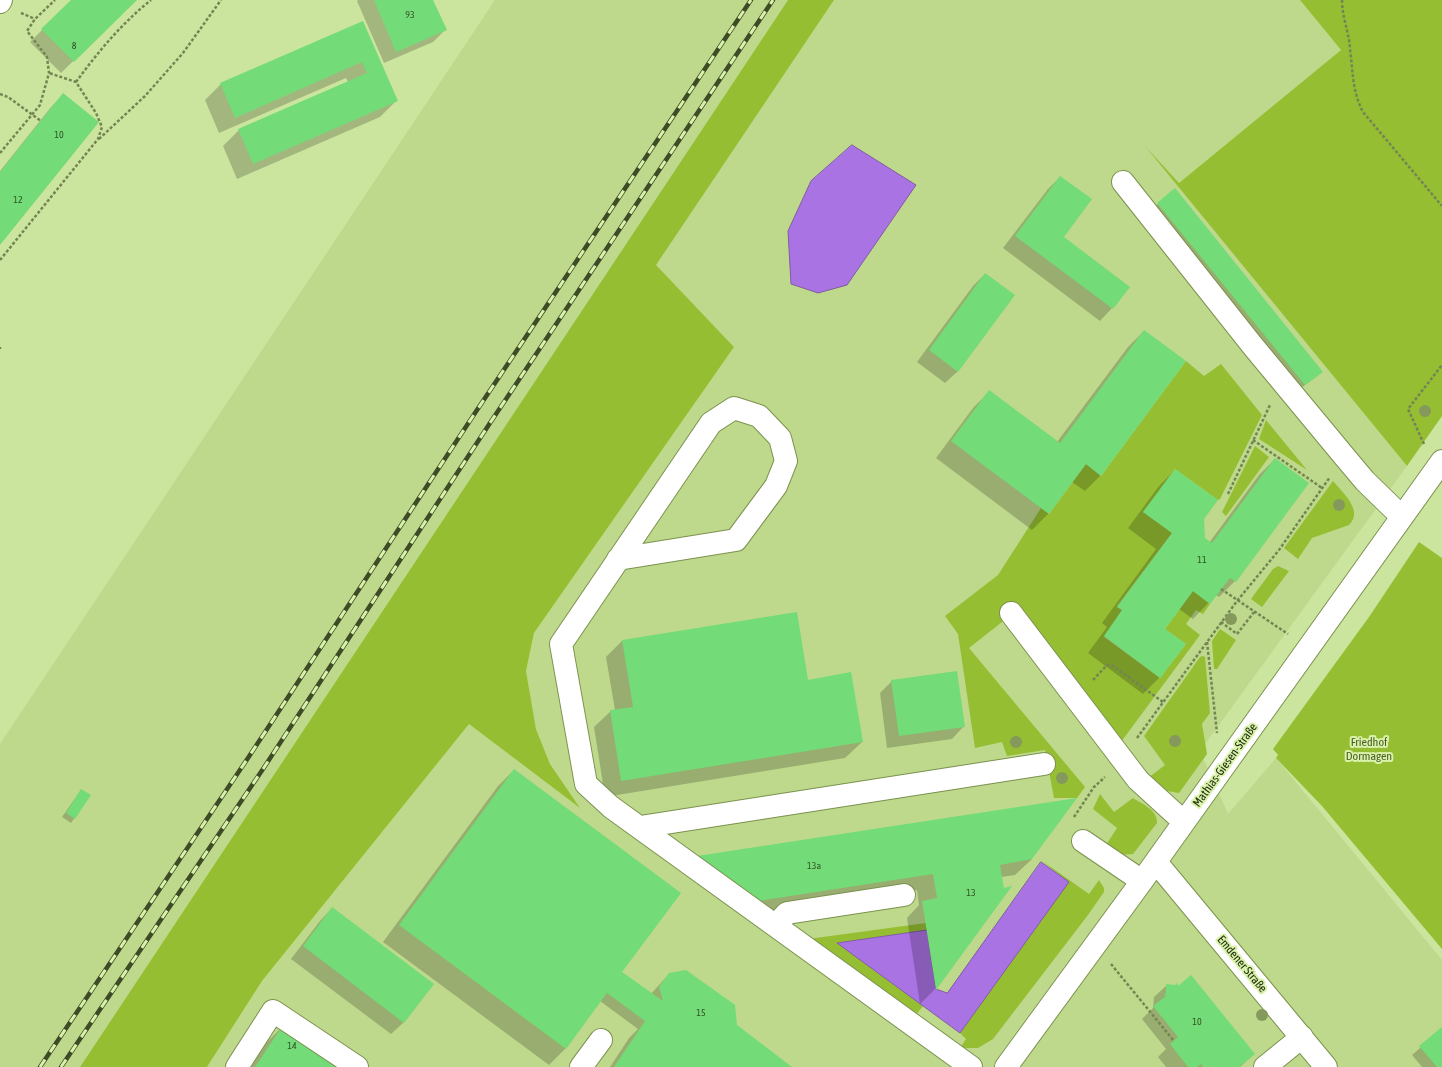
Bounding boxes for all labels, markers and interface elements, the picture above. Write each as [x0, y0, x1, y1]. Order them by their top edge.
house number: 93 [405, 9, 415, 21]
house number: 8 [72, 40, 76, 52]
house number: 10 [54, 129, 64, 141]
house number: 12 [13, 194, 23, 206]
house number: 11 [1197, 554, 1207, 566]
street label: Mathias-Giesen-Straße [1190, 720, 1260, 810]
park label: Friedhof Dormagen [1346, 735, 1392, 763]
house number: 13a [807, 860, 821, 872]
house number: 13 [966, 887, 976, 899]
street label: Emdener Straße [1214, 933, 1270, 995]
house number: 15 [696, 1007, 706, 1019]
house number: 10 [1192, 1016, 1202, 1028]
house number: 14 [287, 1040, 297, 1052]

